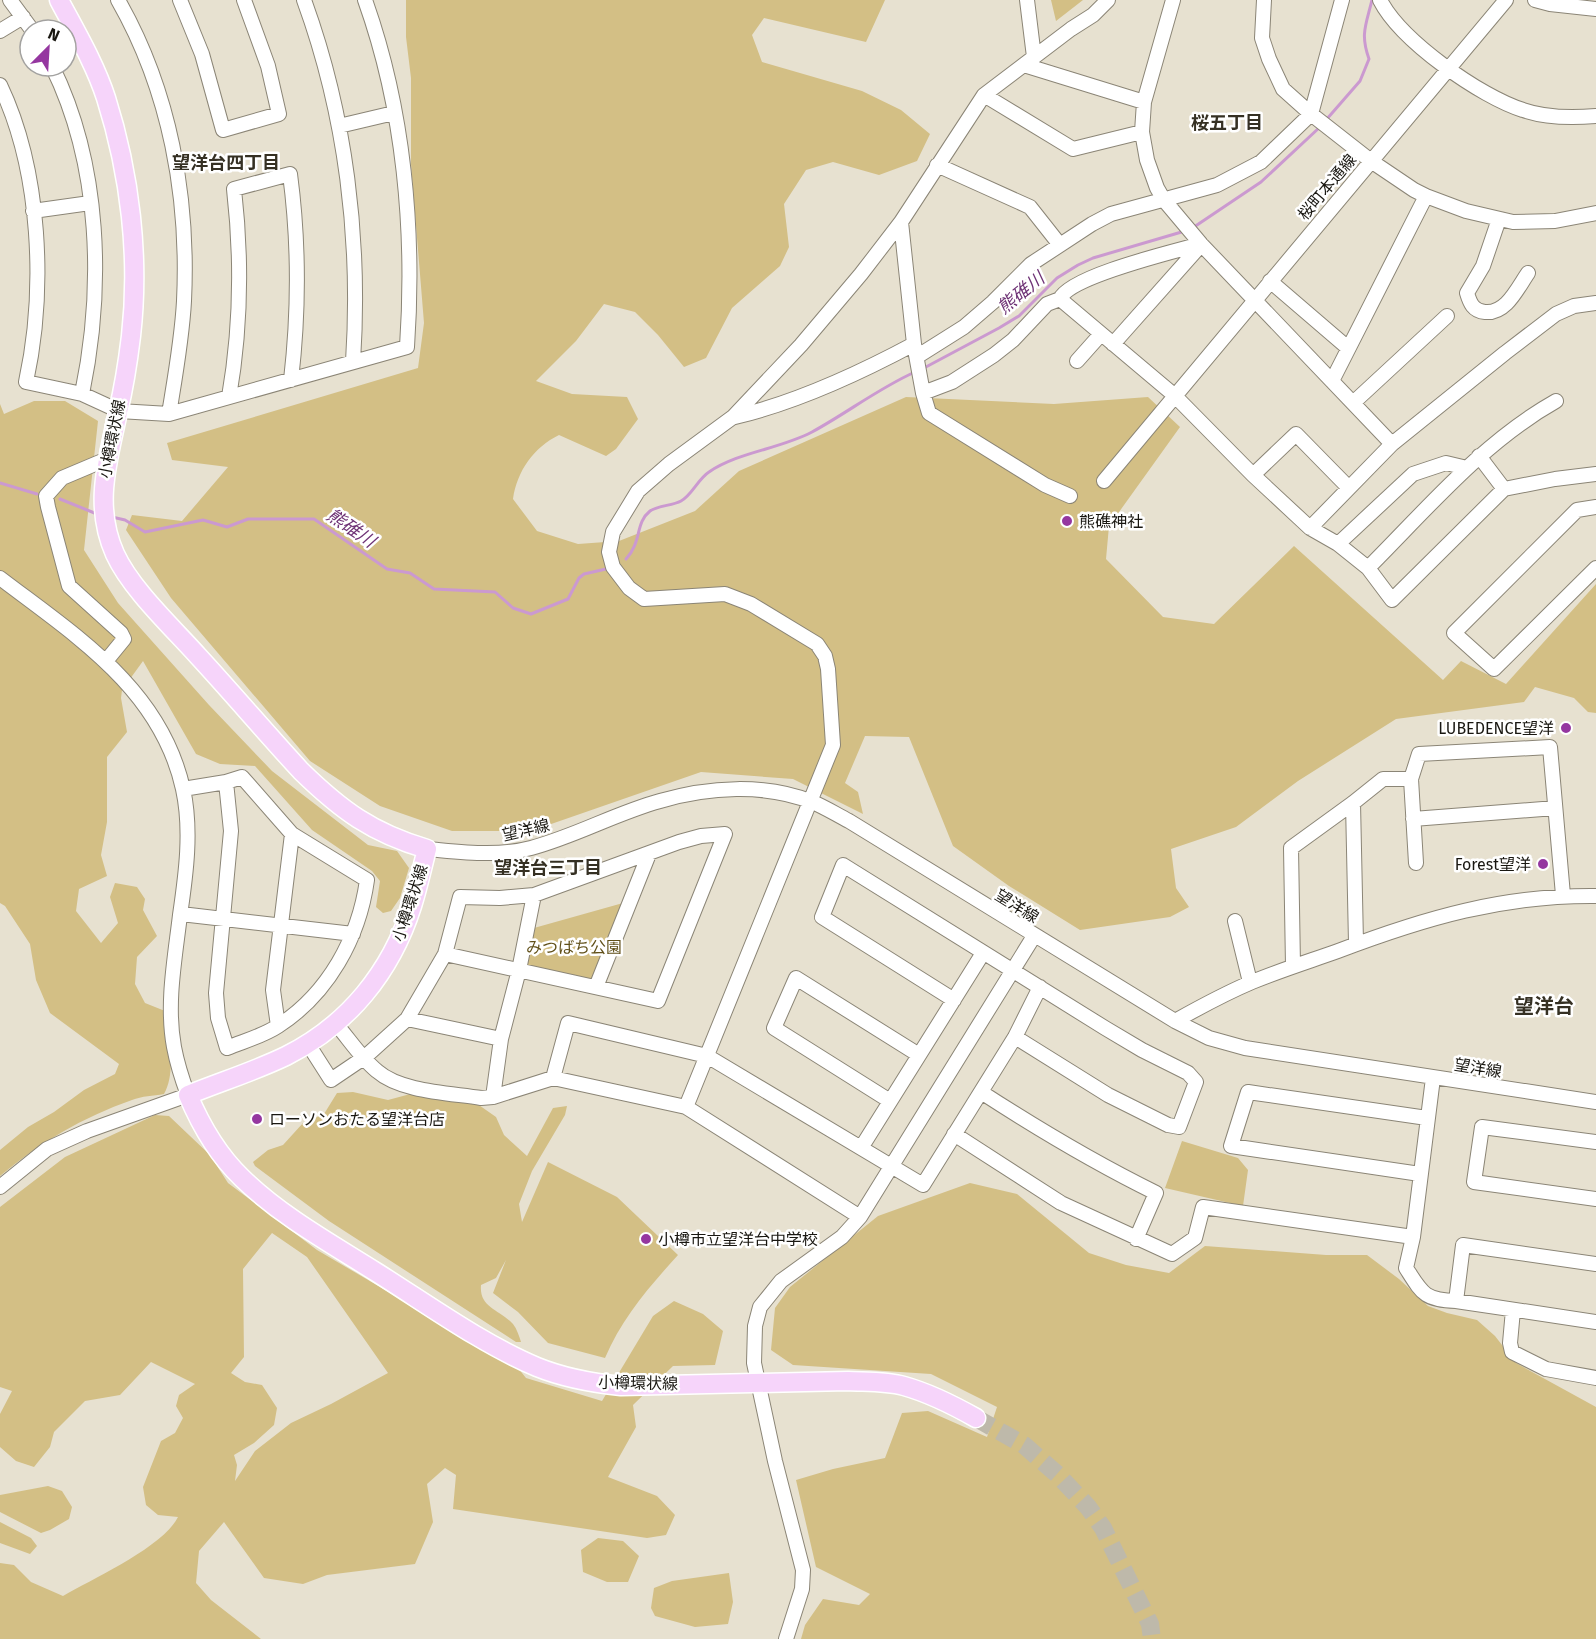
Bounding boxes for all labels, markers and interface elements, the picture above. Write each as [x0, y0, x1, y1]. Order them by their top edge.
north arrow [18, 18, 78, 78]
text: N [45, 24, 63, 46]
district label: 桜五丁目 [1191, 112, 1263, 134]
street label: 桜町本通線 [1294, 150, 1360, 224]
district label: 望洋台四丁目 [172, 152, 280, 174]
water label: 熊碓川 [993, 266, 1050, 319]
street label: 小樽環状線 [95, 398, 129, 480]
water label: 熊碓川 [322, 504, 381, 553]
place label: 熊礁神社 [1079, 512, 1143, 531]
marker: 熊礁神社 [1060, 514, 1074, 528]
place label: LUBEDENCE望洋 [1438, 719, 1554, 738]
marker: LUBEDENCE望洋 [1559, 721, 1573, 735]
street label: 望洋線 [500, 815, 552, 845]
place label: Forest望洋 [1455, 855, 1531, 874]
district label: 望洋台三丁目 [494, 857, 602, 879]
marker: Forest望洋 [1536, 857, 1550, 871]
street label: 小樽環状線 [389, 862, 431, 944]
street label: 望洋線 [992, 885, 1042, 927]
park label: みつばち公園 [526, 938, 622, 957]
district label: 望洋台 [1514, 994, 1574, 1018]
street label: 望洋線 [1453, 1055, 1503, 1081]
place label: ローソンおたる望洋台店 [269, 1110, 445, 1129]
marker: ローソンおたる望洋台店 [250, 1112, 264, 1126]
place label: 小樽市立望洋台中学校 [658, 1230, 818, 1249]
marker: 小樽市立望洋台中学校 [639, 1232, 653, 1246]
street label: 小樽環状線 [598, 1373, 678, 1393]

